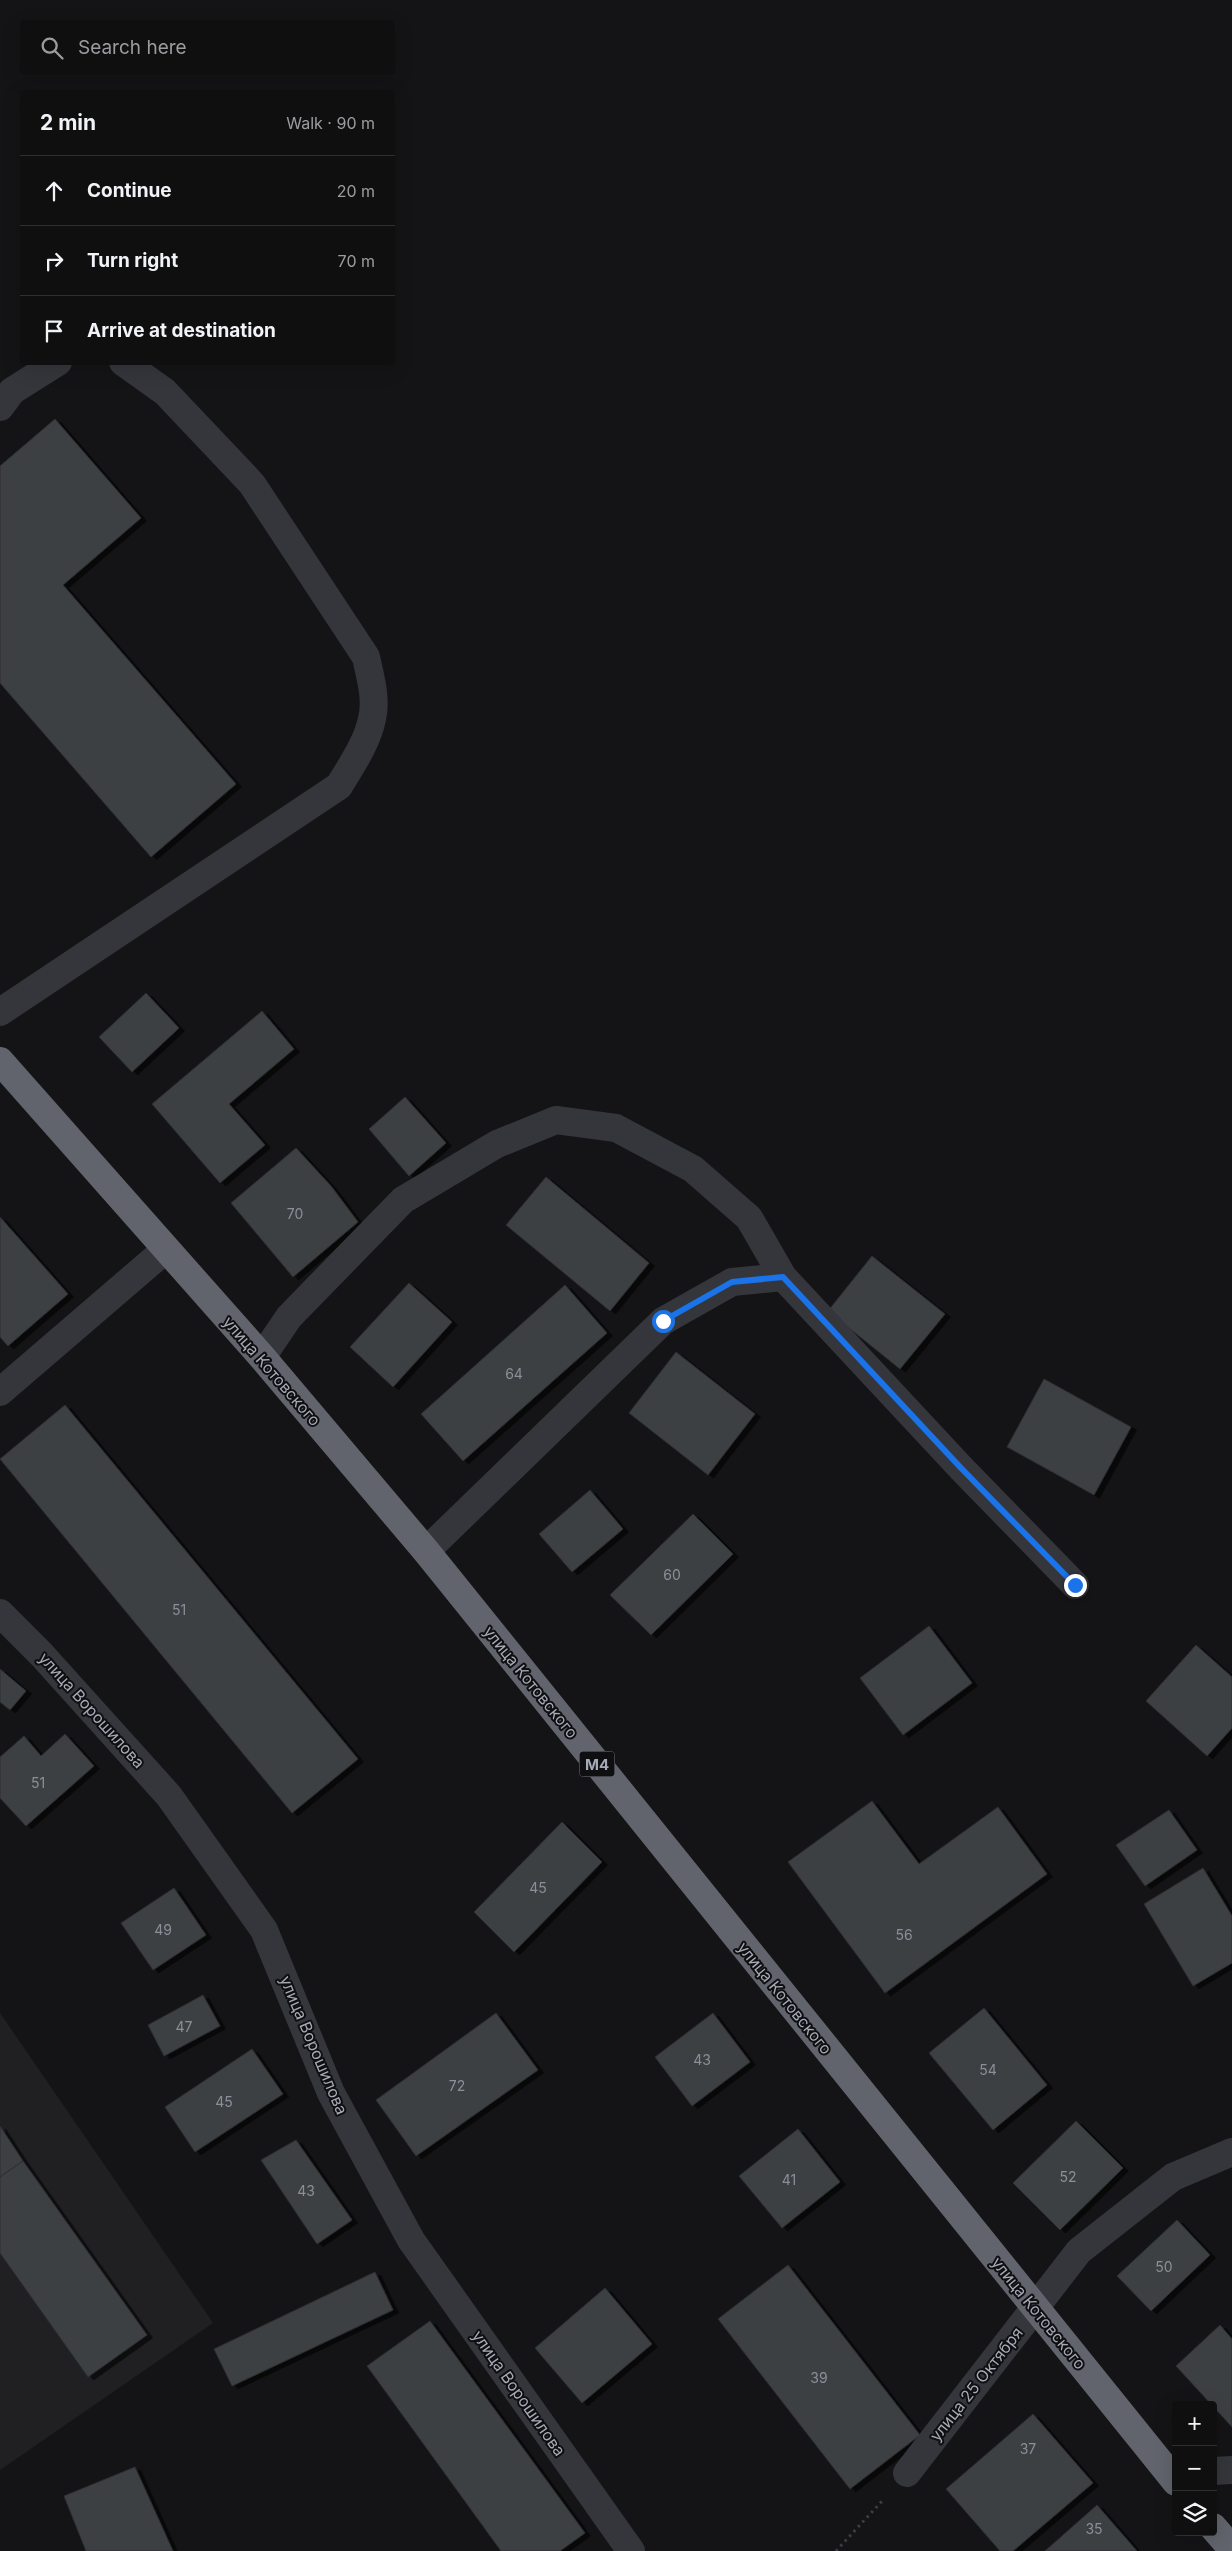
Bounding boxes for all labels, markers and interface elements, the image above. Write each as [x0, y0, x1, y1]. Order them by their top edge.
search box [20, 20, 395, 75]
icon: search [38, 34, 66, 62]
text: Search here [78, 36, 187, 59]
text: 2 min [40, 110, 96, 135]
text: Walk · 90 m [286, 113, 375, 133]
icon: ahead [40, 177, 68, 205]
text: Continue [87, 179, 172, 202]
text: 20 m [337, 181, 375, 201]
icon: right [40, 247, 68, 275]
text: Turn right [87, 249, 178, 272]
text: 70 m [338, 251, 375, 271]
icon: arrive [40, 317, 68, 345]
text: Arrive at destination [87, 319, 276, 342]
house number: 70 [287, 1205, 303, 1222]
route start [652, 1310, 675, 1333]
street label: улица Котовского [219, 1312, 325, 1430]
house number: 64 [505, 1365, 523, 1382]
house number: 60 [663, 1566, 681, 1583]
route end [1064, 1574, 1087, 1597]
house number: 51 [172, 1601, 186, 1618]
street label: улица Котовского [480, 1622, 582, 1742]
street label: улица Ворошилова [35, 1648, 149, 1772]
road number: M4 [580, 1752, 614, 1776]
house number: 51 [31, 1774, 45, 1791]
house number: 45 [529, 1879, 547, 1896]
house number: 49 [154, 1921, 172, 1938]
house number: 56 [895, 1926, 913, 1943]
street label: улица Котовского [734, 1938, 836, 2058]
street label: улица Ворошилова [276, 1973, 352, 2117]
house number: 47 [176, 2018, 193, 2035]
house number: 43 [693, 2051, 711, 2068]
house number: 54 [979, 2061, 997, 2078]
house number: 72 [449, 2077, 465, 2094]
house number: 45 [215, 2093, 233, 2110]
house number: 52 [1059, 2168, 1077, 2185]
house number: 41 [782, 2171, 796, 2188]
house number: 43 [297, 2182, 315, 2199]
street label: улица Котовского [988, 2253, 1090, 2373]
house number: 50 [1155, 2258, 1173, 2275]
street label: улица 25 Октября [925, 2323, 1027, 2445]
street label: улица Ворошилова [468, 2326, 570, 2460]
house number: 39 [810, 2369, 828, 2386]
map controls [1172, 2401, 1217, 2536]
button: + [1172, 2401, 1217, 2446]
house number: 37 [1020, 2440, 1036, 2457]
button: − [1172, 2446, 1217, 2491]
button: layers [1172, 2491, 1217, 2536]
house number: 35 [1085, 2520, 1103, 2537]

